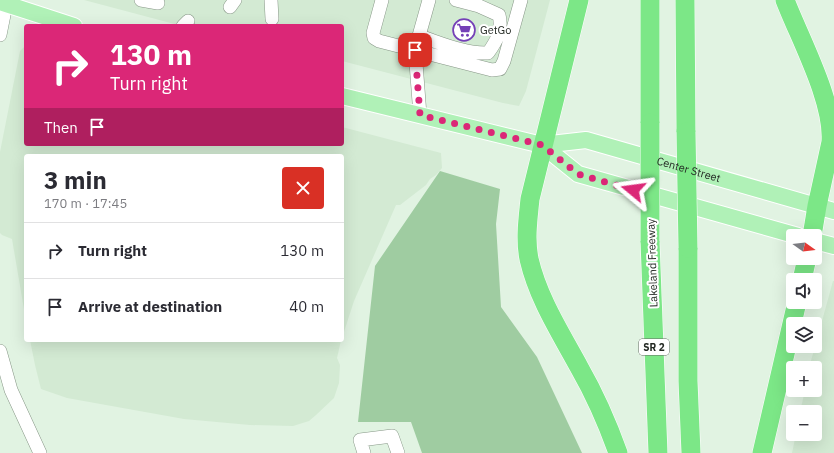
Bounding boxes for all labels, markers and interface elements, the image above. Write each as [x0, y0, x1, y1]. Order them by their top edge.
supermarket icon: GetGo [451, 17, 477, 43]
place label: GetGo [480, 23, 511, 37]
pin [398, 33, 432, 67]
text: 130 m [110, 36, 192, 73]
icon: arrive [404, 39, 426, 61]
icon: right [44, 40, 96, 92]
text: Turn right [110, 72, 188, 95]
icon: arrive [86, 116, 108, 138]
text: Then [44, 118, 78, 137]
street label: Center Street [655, 154, 722, 185]
text: 3 min [44, 164, 107, 196]
button: close [282, 167, 324, 209]
position arrow [612, 169, 654, 211]
text: 170 m · 17:45 [44, 195, 127, 212]
street label: Lakeland Freeway [643, 218, 661, 308]
north arrow [786, 229, 822, 265]
map controls [786, 229, 822, 441]
icon: right [44, 240, 66, 262]
text: Turn right [78, 241, 147, 260]
text: 130 m [280, 241, 324, 260]
button: sound [786, 273, 822, 309]
icon: arrive [44, 296, 66, 318]
text: Arrive at destination [78, 297, 222, 316]
text: 40 m [289, 297, 324, 316]
button: layers [786, 317, 822, 353]
road number: SR 2 [639, 339, 669, 355]
button: + [786, 361, 822, 397]
button: − [786, 405, 822, 441]

